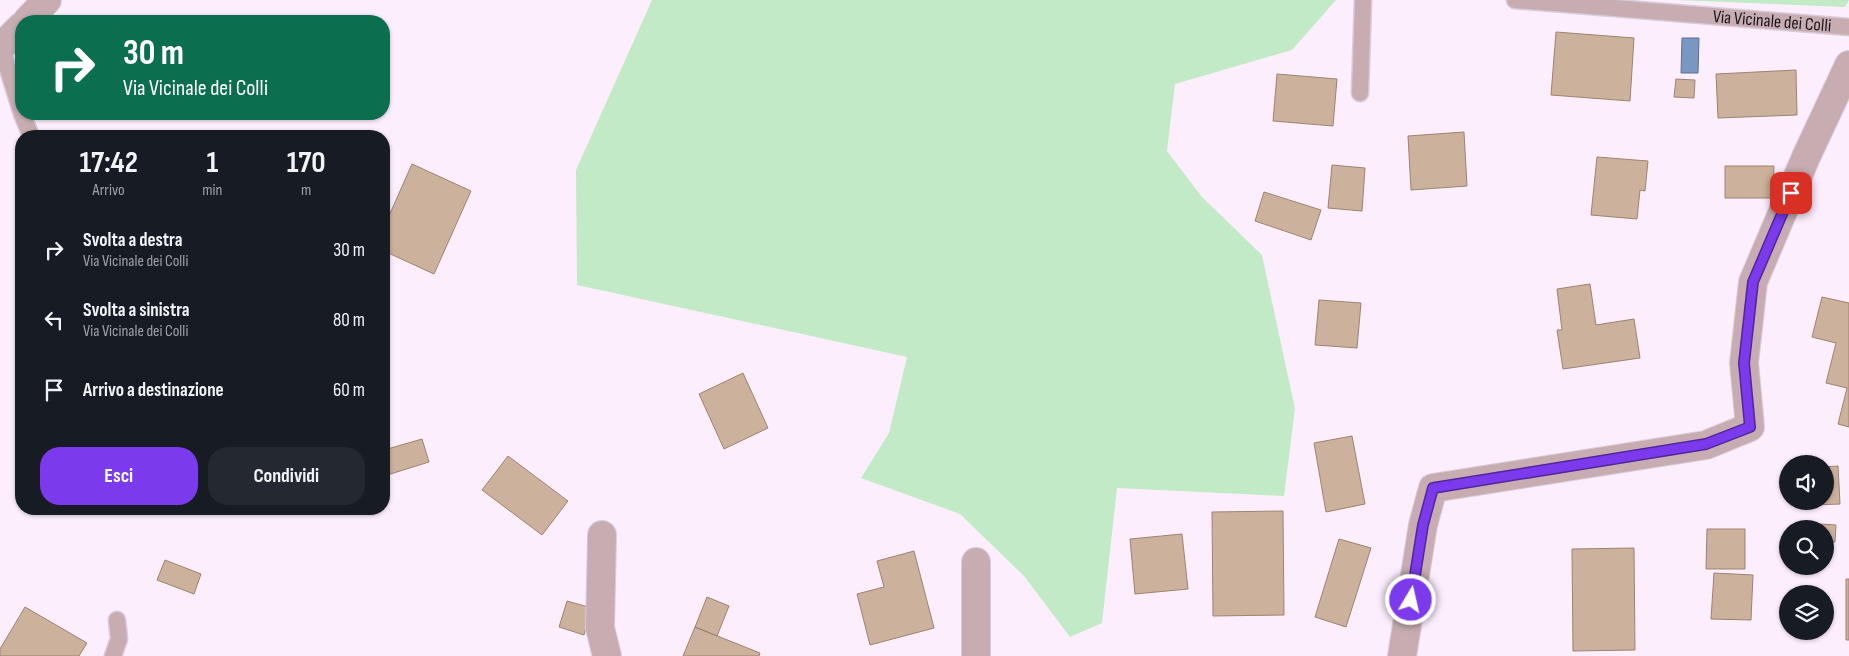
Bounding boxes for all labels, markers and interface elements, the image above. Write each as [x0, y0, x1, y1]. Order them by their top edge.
street label: Via Vicinale dei Colli [1712, 6, 1832, 37]
text: 30 m [123, 32, 184, 75]
icon: right [40, 35, 105, 100]
text: Via Vicinale dei Colli [123, 75, 268, 102]
text: 17:42 [79, 145, 138, 181]
text: 1 [206, 145, 218, 181]
text: 170 [287, 145, 326, 181]
pin [1770, 172, 1812, 214]
icon: arrive [1777, 179, 1805, 207]
text: Arrivo [93, 181, 125, 200]
text: min [202, 181, 222, 200]
text: m [301, 181, 311, 200]
text: Svolta a destra [83, 229, 183, 252]
icon: right [40, 236, 68, 264]
text: 30 m [333, 239, 365, 262]
text: Via Vicinale dei Colli [83, 252, 189, 271]
text: Svolta a sinistra [83, 299, 190, 322]
icon: left [40, 306, 68, 334]
text: 80 m [333, 309, 365, 332]
text: Via Vicinale dei Colli [83, 322, 189, 341]
icon: arrive [40, 376, 68, 404]
text: Arrivo a destinazione [83, 379, 224, 402]
text: 60 m [333, 379, 365, 402]
button: Esci [40, 447, 198, 505]
button: Condividi [208, 447, 365, 505]
map controls [1779, 455, 1834, 640]
button: sound [1779, 455, 1834, 510]
button: search [1779, 520, 1834, 575]
position arrow [1384, 573, 1436, 625]
button: layers [1779, 585, 1834, 640]

